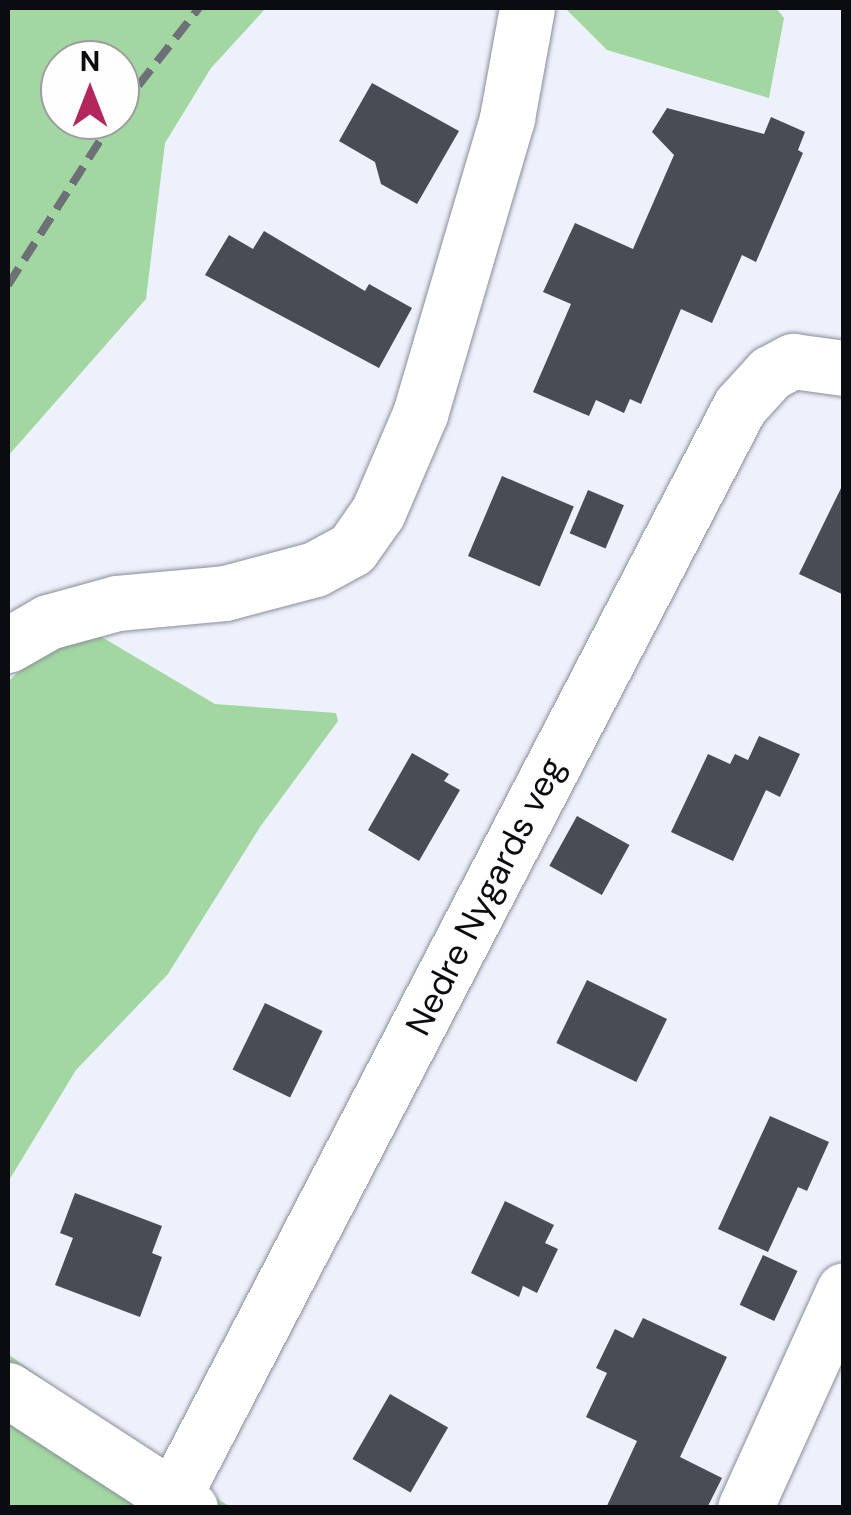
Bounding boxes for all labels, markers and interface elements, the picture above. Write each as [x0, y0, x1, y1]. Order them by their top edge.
north arrow [40, 40, 140, 140]
text: N [80, 43, 100, 80]
street label: Nedre Nygards veg [397, 750, 573, 1042]

